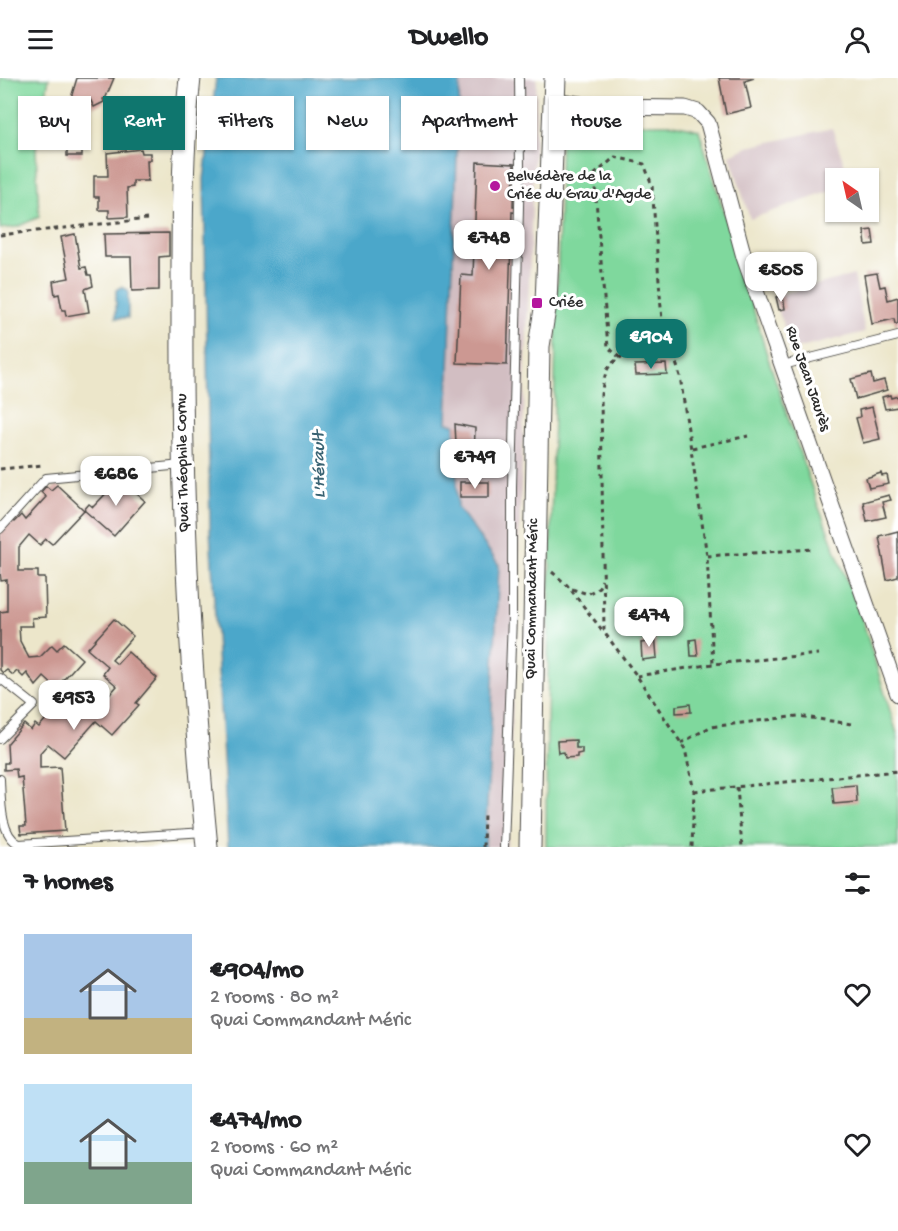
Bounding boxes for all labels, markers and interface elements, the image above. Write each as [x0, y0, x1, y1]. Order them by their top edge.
icon: menu [24, 23, 57, 56]
text: Dwello [410, 23, 488, 55]
icon: person [841, 23, 874, 56]
chip: Buy [18, 96, 91, 150]
chip: Rent [103, 96, 185, 150]
chip: Filters [197, 96, 294, 150]
chip: New [306, 96, 389, 150]
chip: Apartment [401, 96, 537, 150]
chip: House [549, 96, 643, 150]
place label: Belvédère de la Criée du Grau d'Agde [506, 168, 652, 205]
north arrow [825, 168, 879, 222]
map controls [825, 168, 879, 222]
marker: Belvédère de la Criée du Grau d'Agde [488, 179, 502, 193]
pin: €748 [453, 220, 525, 271]
text: €748 [468, 228, 510, 251]
pin: €505 [745, 252, 817, 303]
text: €505 [759, 260, 803, 283]
place label: Criée [549, 294, 584, 313]
marker: Criée [530, 296, 544, 310]
pin: €904 [615, 319, 687, 370]
street label: Rue Jean Jaurès [780, 324, 834, 435]
text: €904 [630, 327, 672, 350]
street label: Quai Théophile Cornu [173, 393, 195, 533]
water label: L'Hérault [309, 428, 331, 499]
pin: €749 [439, 439, 511, 490]
text: €749 [454, 447, 496, 470]
pin: €686 [80, 456, 152, 507]
text: €686 [94, 464, 138, 487]
street label: Quai Commandant Méric [522, 518, 544, 679]
pin: €474 [613, 597, 685, 648]
text: €474 [628, 605, 670, 628]
pin: €953 [38, 680, 110, 731]
text: €953 [53, 688, 95, 711]
icon: filters [841, 867, 874, 900]
text: 7 homes [24, 868, 113, 899]
text: €904/mo [210, 956, 304, 987]
icon: home [72, 958, 144, 1030]
icon: heart [841, 978, 874, 1011]
text: 2 rooms · 80 m² [210, 987, 339, 1010]
text: Quai Commandant Méric [210, 1010, 411, 1033]
text: €474/mo [210, 1106, 302, 1137]
icon: home [72, 1108, 144, 1180]
icon: heart [841, 1128, 874, 1161]
text: 2 rooms · 60 m² [210, 1137, 338, 1160]
text: Quai Commandant Méric [210, 1160, 411, 1183]

